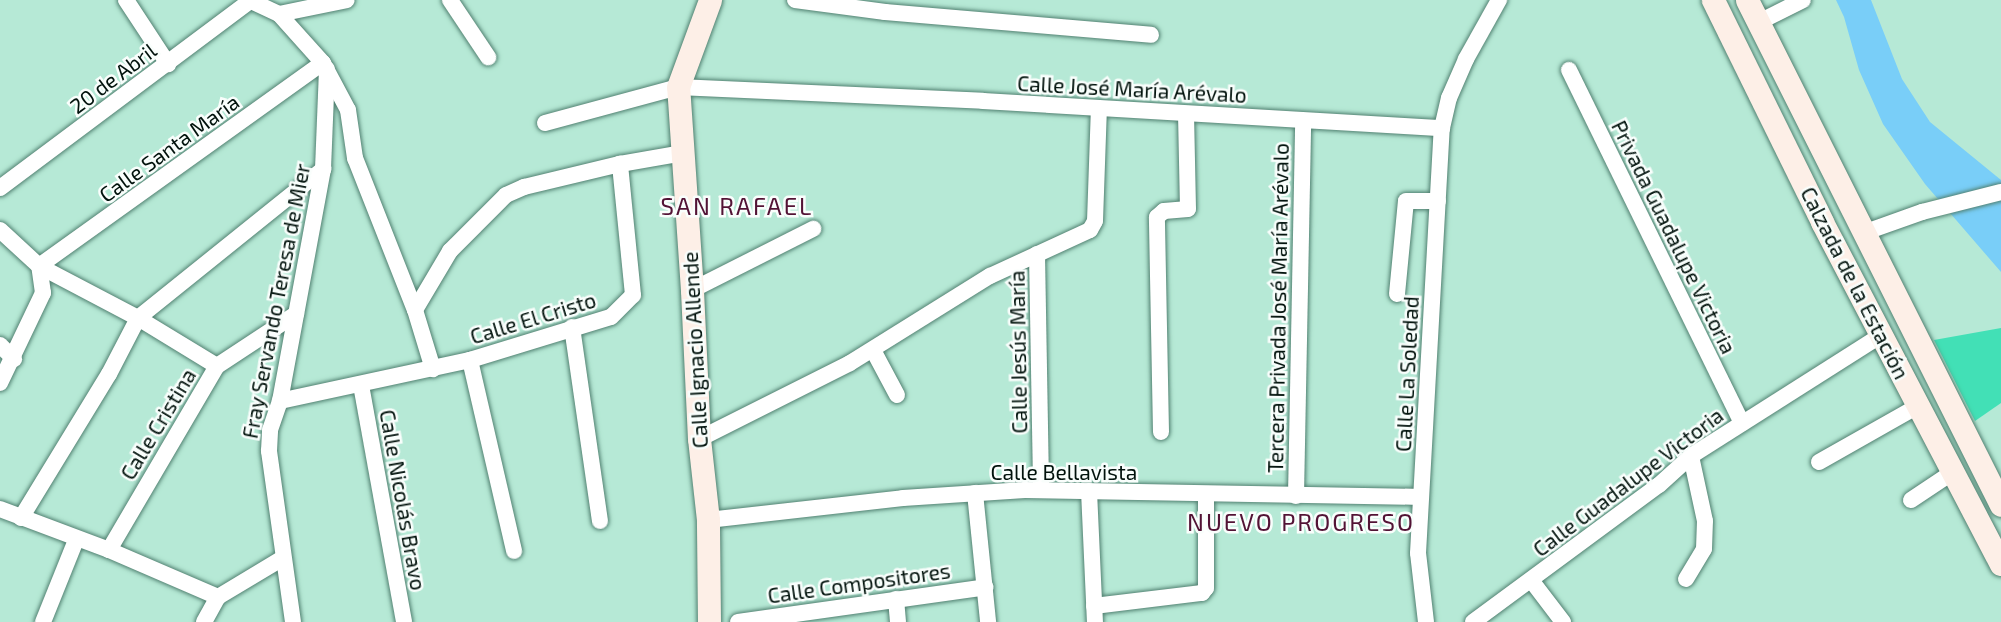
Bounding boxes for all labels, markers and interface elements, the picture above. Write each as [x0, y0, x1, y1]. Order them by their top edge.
street label: 20 de Abril [65, 37, 161, 119]
street label: Calle José María Arévalo [1016, 70, 1248, 108]
street label: Calle Santa María [94, 89, 244, 207]
street label: Privada Guadalupe Victoria [1606, 116, 1742, 358]
street label: Tercera Privada José María Arévalo [1263, 142, 1293, 474]
street label: Fray Servando Teresa de Mier [237, 161, 315, 441]
street label: Calzada de la Estación [1796, 183, 1914, 383]
district label: SAN RAFAEL [662, 192, 812, 220]
street label: Calle Ignacio Allende [677, 251, 713, 449]
street label: Calle Jesús María [1004, 270, 1032, 434]
street label: Calle El Cristo [467, 287, 599, 349]
street label: Calle La Soledad [1390, 296, 1424, 452]
street label: Calle Cristina [115, 364, 201, 484]
street label: Calle Guadalupe Victoria [1528, 402, 1728, 562]
street label: Calle Nicolás Bravo [375, 408, 431, 592]
street label: Calle Bellavista [991, 459, 1137, 485]
district label: NUEVO PROGRESO [1189, 508, 1413, 536]
street label: Calle Compositores [766, 558, 952, 608]

